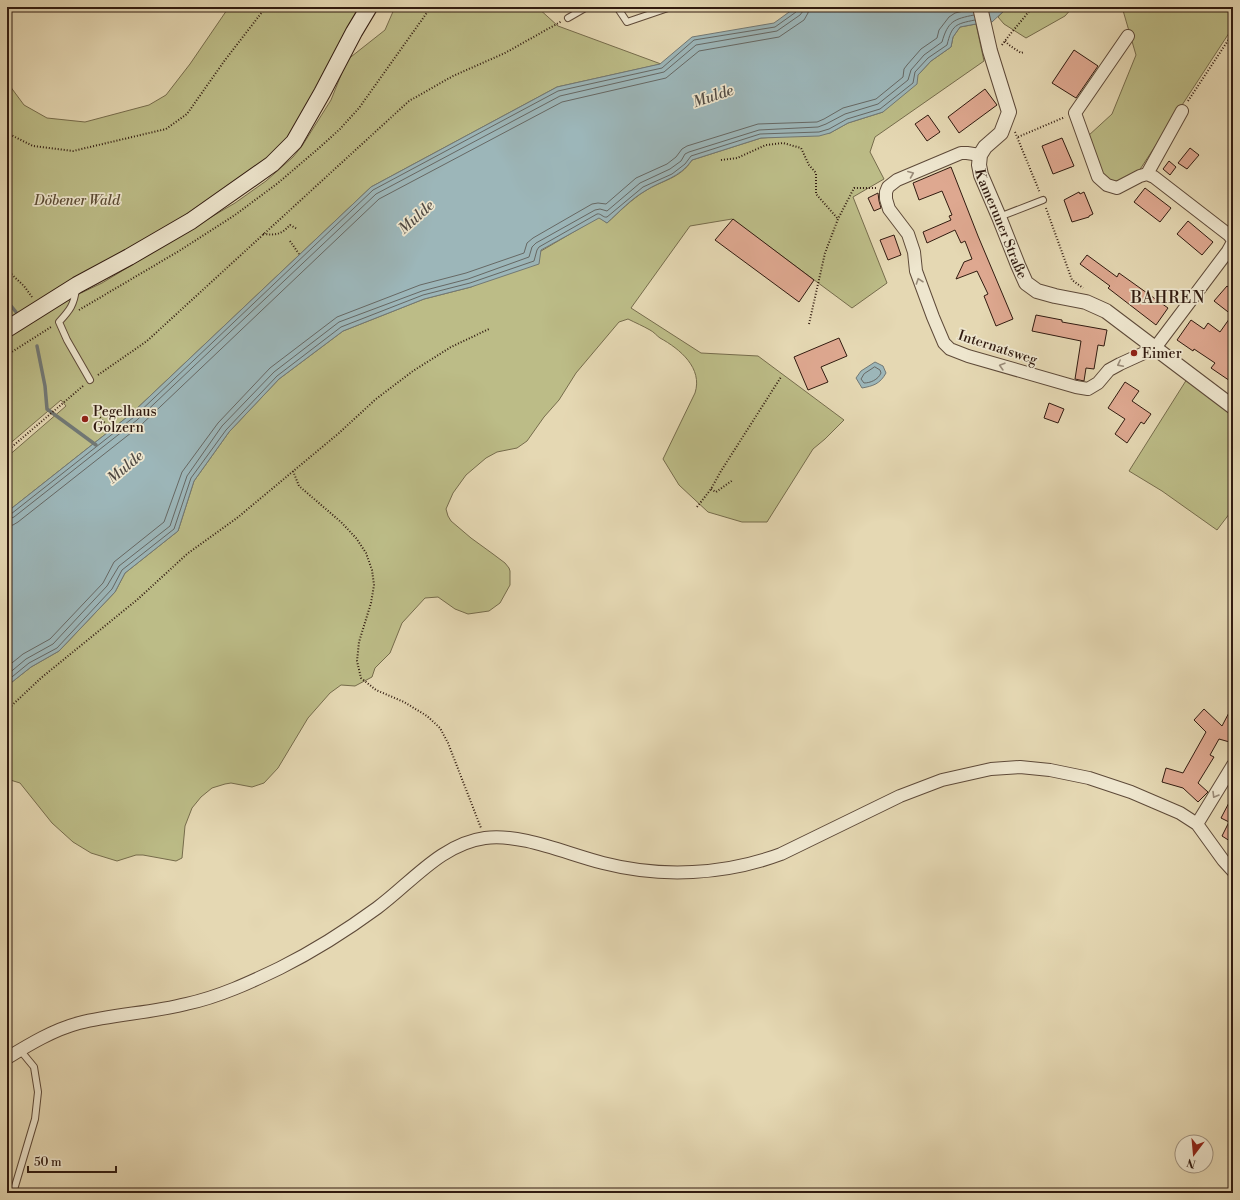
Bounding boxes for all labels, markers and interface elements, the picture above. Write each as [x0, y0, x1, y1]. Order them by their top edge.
water label: Mulde [690, 81, 736, 112]
street label: Kameruner Straße [970, 168, 1031, 282]
one-way arrow [907, 170, 914, 178]
park label: Döbener Wald [33, 192, 121, 210]
water label: Mulde [394, 196, 438, 238]
one-way arrow [915, 278, 924, 285]
district label: BAHREN [1130, 288, 1205, 308]
street label: Internatsweg [956, 327, 1040, 369]
place label: Eimer [1142, 345, 1182, 363]
marker: Eimer [1129, 348, 1139, 358]
one-way arrow [1117, 359, 1124, 367]
one-way arrow [999, 362, 1006, 371]
place label: Pegelhaus Golzern [93, 403, 157, 437]
marker: Pegelhaus Golzern [80, 414, 90, 424]
water label: Mulde [103, 447, 148, 488]
one-way arrow [1212, 791, 1220, 798]
north arrow [1174, 1134, 1214, 1174]
scale bar [28, 1148, 116, 1174]
text: 50 m [34, 1155, 62, 1170]
text: N [1185, 1155, 1198, 1171]

